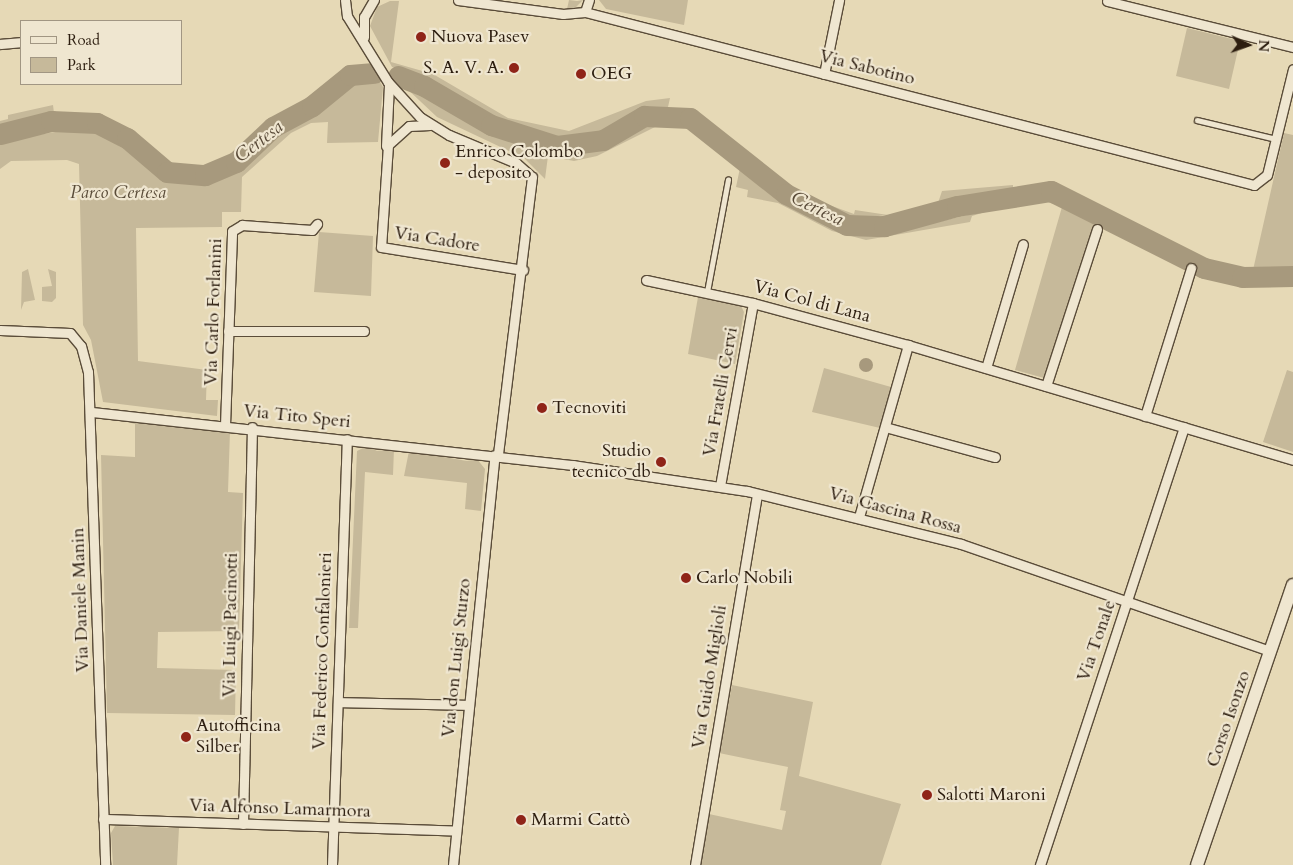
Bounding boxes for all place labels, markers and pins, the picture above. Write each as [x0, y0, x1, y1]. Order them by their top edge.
place label: Nuova Pasev [431, 26, 529, 48]
marker: Nuova Pasev [415, 31, 427, 43]
place label: S. A. V. A. [423, 57, 504, 79]
marker: S. A. V. A. [508, 62, 520, 74]
place label: OEG [591, 63, 632, 85]
marker: OEG [575, 68, 587, 80]
place label: Enrico Colombo - deposito [455, 142, 583, 184]
marker: Enrico Colombo - deposito [439, 157, 451, 169]
place label: Tecnoviti [552, 397, 626, 419]
marker: Tecnoviti [536, 402, 548, 414]
place label: Studio tecnico db [572, 441, 651, 484]
marker: Studio tecnico db [655, 456, 667, 468]
place label: Carlo Nobili [696, 567, 793, 589]
marker: Carlo Nobili [680, 572, 692, 584]
place label: Autofficina Silber [196, 716, 281, 759]
marker: Autofficina Silber [180, 731, 192, 743]
place label: Salotti Maroni [937, 784, 1046, 806]
marker: Salotti Maroni [921, 789, 933, 801]
place label: Marmi Cattò [531, 809, 630, 831]
marker: Marmi Cattò [515, 814, 527, 826]

